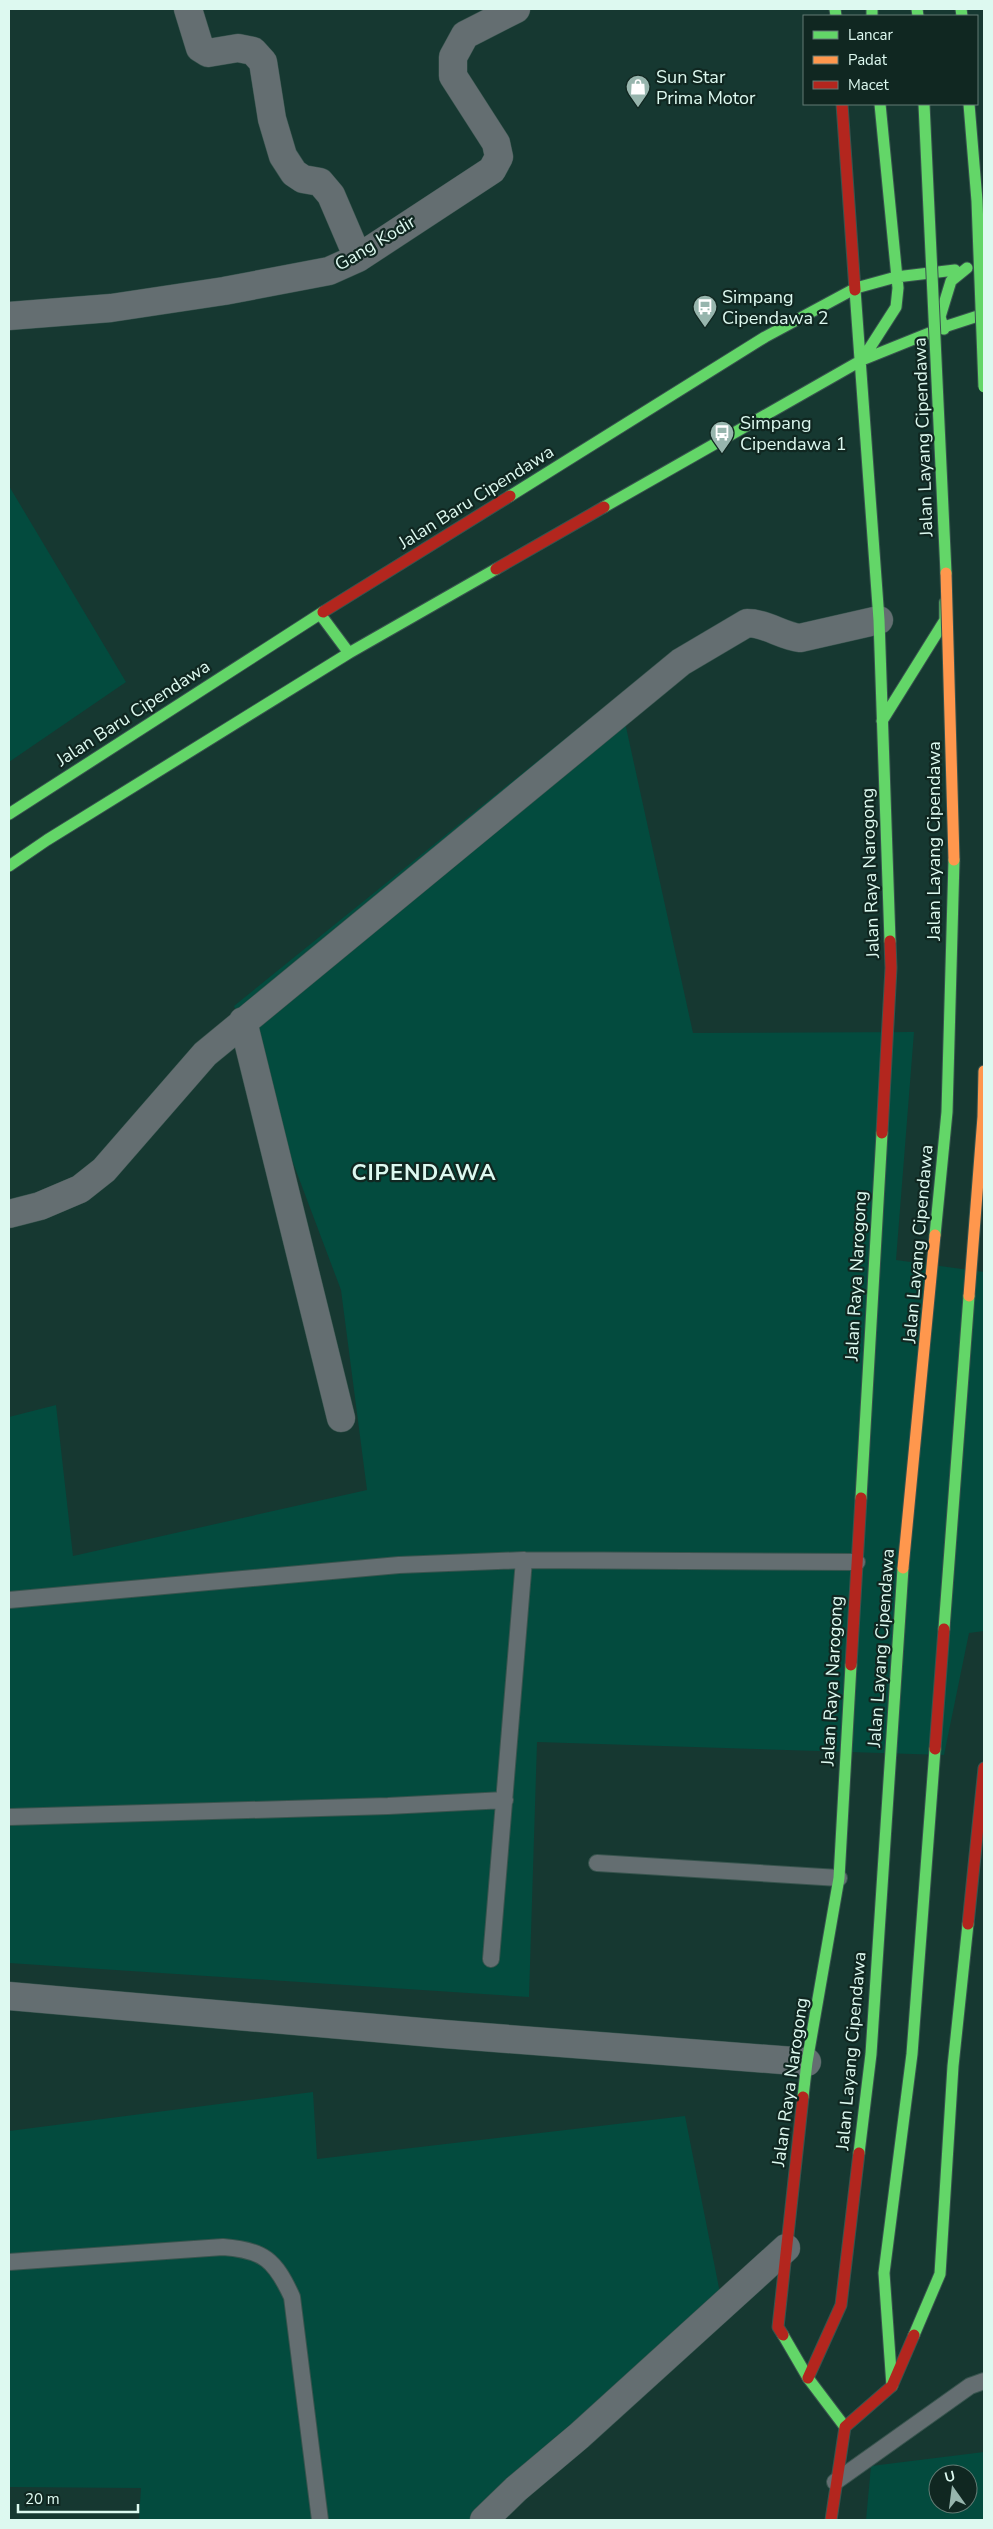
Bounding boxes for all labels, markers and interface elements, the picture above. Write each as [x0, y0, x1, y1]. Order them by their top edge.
legend [803, 15, 978, 105]
text: Lancar [848, 25, 893, 45]
text: Padat [848, 50, 888, 70]
place label: Sun Star Prima Motor [656, 65, 756, 110]
shop icon: Sun Star Prima Motor [625, 74, 651, 108]
text: Macet [848, 75, 890, 95]
street label: Gang Kodir [330, 209, 420, 277]
place label: Simpang Cipendawa 2 [722, 285, 828, 330]
bus stop icon: Simpang Cipendawa 2 [692, 294, 718, 328]
street label: Jalan Layang Cipendawa [908, 337, 939, 538]
place label: Simpang Cipendawa 1 [740, 411, 846, 456]
bus stop icon: Simpang Cipendawa 1 [709, 420, 735, 454]
street label: Jalan Baru Cipendawa [393, 439, 558, 555]
street label: Jalan Baru Cipendawa [51, 654, 215, 772]
street label: Jalan Layang Cipendawa [922, 741, 946, 942]
street label: Jalan Raya Narogong [855, 787, 885, 960]
street label: Jalan Layang Cipendawa [897, 1144, 939, 1345]
district label: CIPENDAWA [351, 1158, 497, 1188]
street label: Jalan Raya Narogong [840, 1190, 872, 1363]
street label: Jalan Layang Cipendawa [862, 1548, 900, 1749]
street label: Jalan Raya Narogong [816, 1595, 848, 1768]
street label: Jalan Layang Cipendawa [830, 1951, 872, 2152]
street label: Jalan Raya Narogong [766, 1996, 814, 2169]
north arrow [928, 2464, 978, 2514]
text: U [943, 2466, 957, 2487]
scale bar [18, 2482, 138, 2514]
text: 20 m [25, 2489, 60, 2509]

